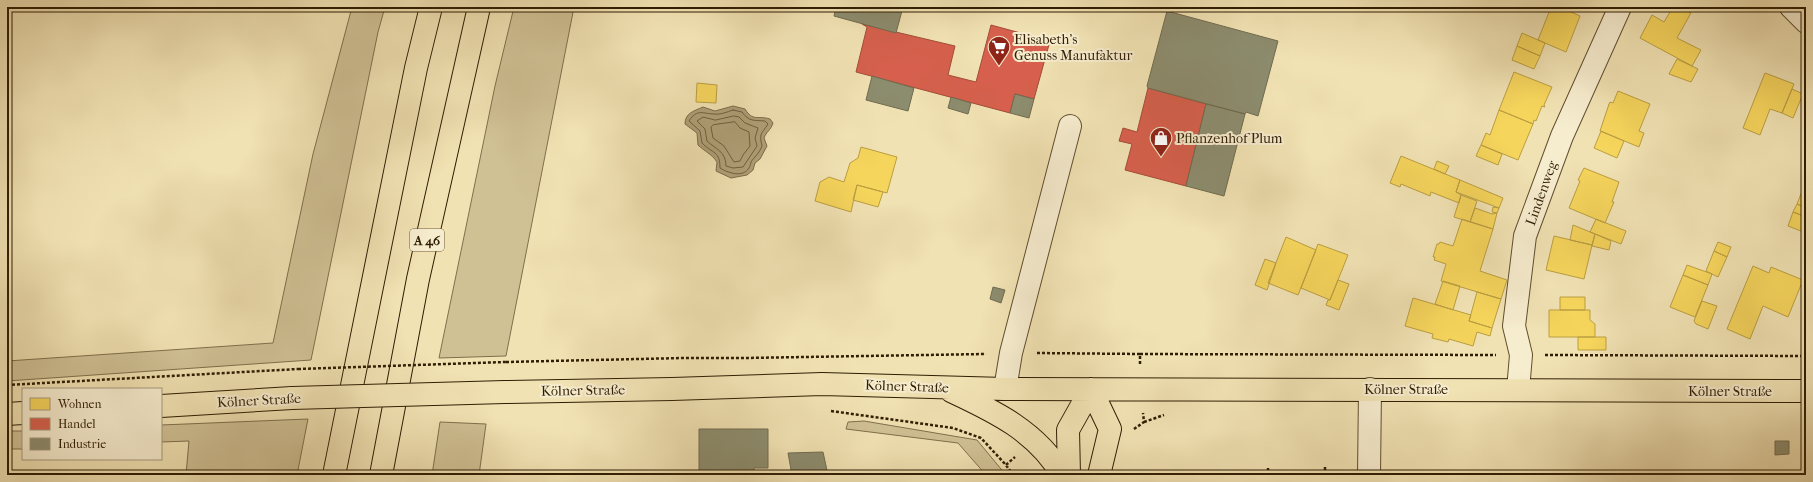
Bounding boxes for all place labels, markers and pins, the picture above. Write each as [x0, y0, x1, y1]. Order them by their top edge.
place label: Elisabeth’s Genuss Manufaktur [1014, 31, 1132, 64]
supermarket icon: Elisabeth’s Genuss Manufaktur [986, 34, 1012, 67]
shop icon: Pflanzenhof Plum [1148, 125, 1174, 158]
place label: Pflanzenhof Plum [1176, 130, 1283, 147]

